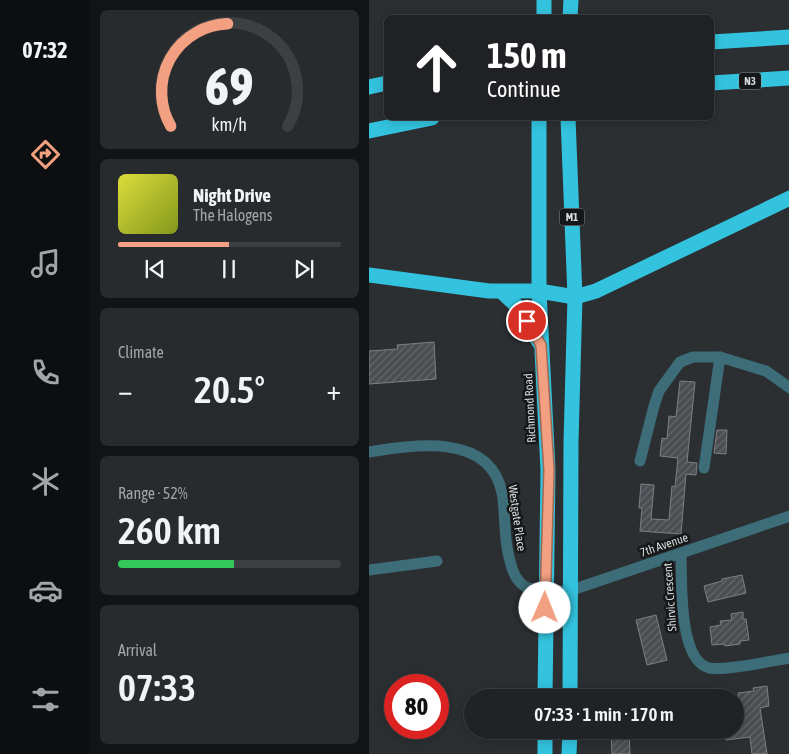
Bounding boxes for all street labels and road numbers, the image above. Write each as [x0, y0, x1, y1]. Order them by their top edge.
road number: N3 [739, 72, 761, 90]
road number: M1 [559, 208, 585, 226]
street label: Richmond Road [521, 373, 539, 443]
street label: Westgate Place [505, 484, 529, 552]
street label: 7th Avenue [638, 530, 690, 560]
street label: Shirvic Crescent [661, 562, 679, 632]

